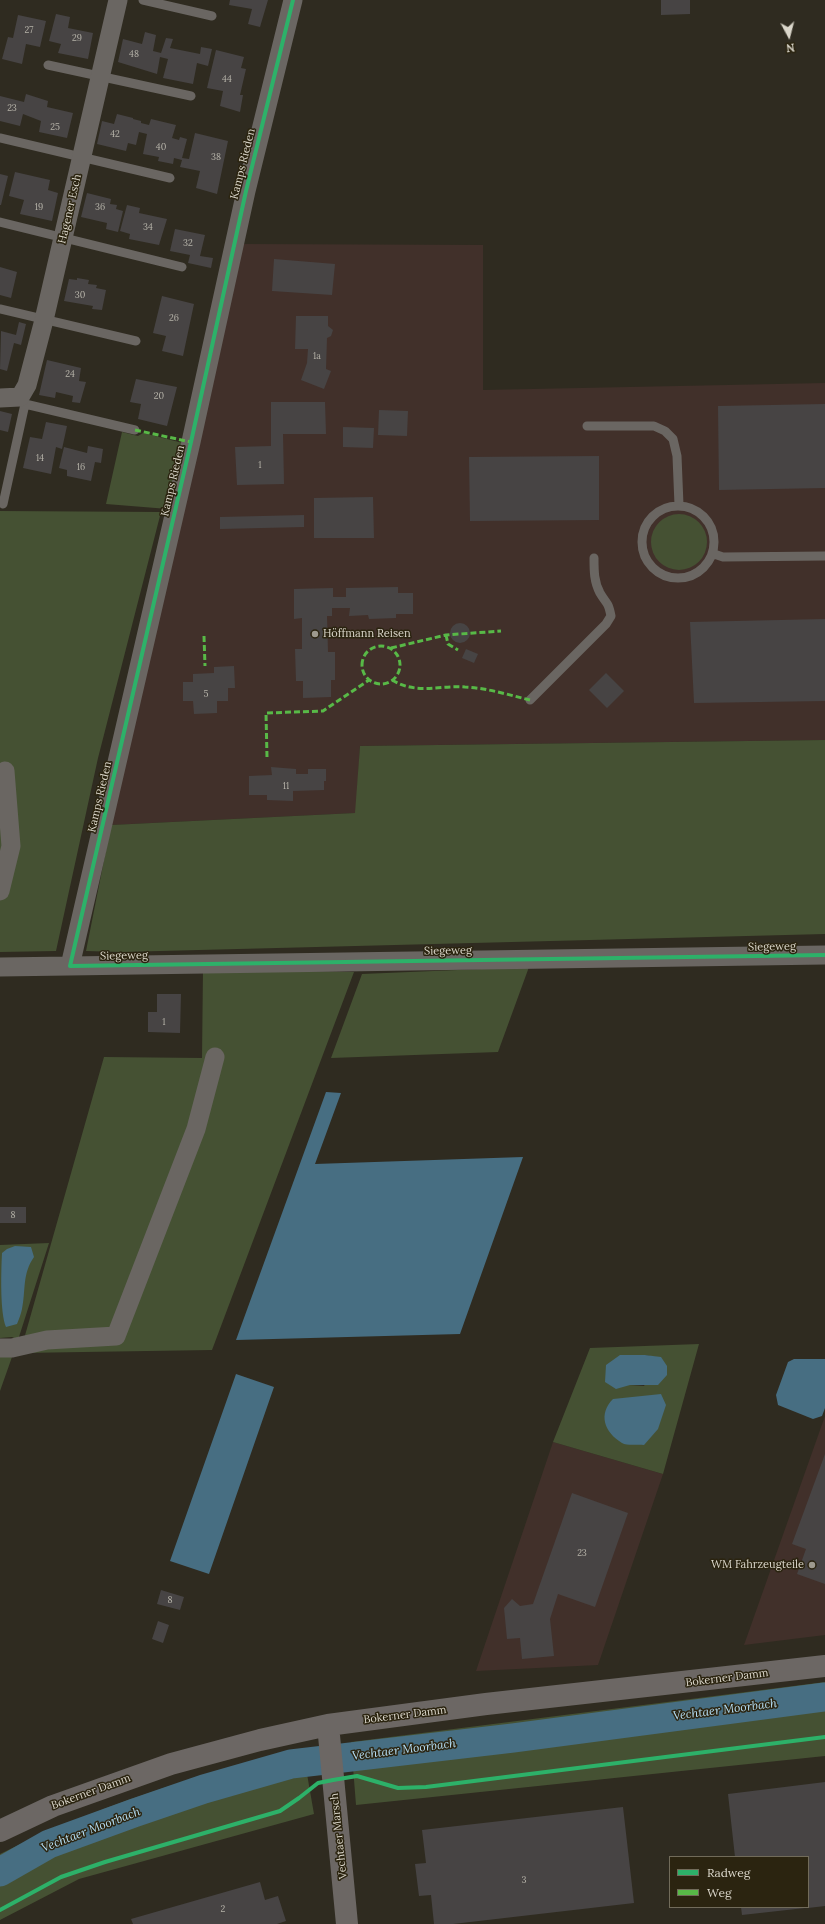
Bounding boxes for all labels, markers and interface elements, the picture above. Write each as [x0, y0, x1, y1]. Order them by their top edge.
north arrow [769, 16, 809, 56]
house number: 27 [25, 25, 33, 35]
house number: 29 [72, 33, 82, 43]
text: N [785, 40, 796, 55]
house number: 48 [129, 49, 139, 59]
house number: 44 [222, 74, 232, 84]
house number: 23 [7, 103, 17, 113]
house number: 25 [50, 122, 60, 132]
street label: Kamps Rieden [228, 127, 258, 201]
house number: 42 [110, 129, 120, 139]
house number: 40 [156, 142, 166, 152]
house number: 38 [211, 152, 221, 162]
street label: Hagener Esch [56, 173, 84, 245]
house number: 19 [35, 202, 43, 212]
house number: 36 [95, 202, 105, 212]
house number: 34 [143, 222, 153, 232]
house number: 32 [183, 238, 193, 248]
house number: 30 [75, 290, 85, 300]
house number: 26 [169, 313, 179, 323]
house number: 1a [313, 351, 321, 361]
house number: 24 [65, 369, 75, 379]
house number: 20 [154, 391, 164, 401]
street label: Kamps Rieden [158, 444, 188, 518]
house number: 14 [36, 453, 44, 463]
house number: 1 [258, 460, 262, 470]
house number: 16 [77, 462, 85, 472]
place label: Höffmann Reisen [323, 627, 411, 641]
marker: Höffmann Reisen [310, 629, 320, 639]
house number: 5 [204, 689, 208, 699]
street label: Kamps Rieden [85, 760, 115, 834]
house number: 11 [283, 781, 289, 791]
street label: Siegeweg [748, 940, 796, 954]
street label: Siegeweg [424, 944, 472, 958]
street label: Siegeweg [100, 949, 148, 963]
house number: 1 [162, 1017, 166, 1027]
house number: 8 [10, 1210, 16, 1220]
house number: 23 [577, 1548, 587, 1558]
place label: WM Fahrzeugteile [711, 1558, 804, 1572]
marker: WM Fahrzeugteile [807, 1560, 817, 1570]
house number: 8 [167, 1595, 173, 1605]
street label: Bokerner Damm [685, 1666, 769, 1690]
water label: Vechtaer Moorbach [672, 1696, 778, 1724]
street label: Bokerner Damm [363, 1703, 447, 1727]
water label: Vechtaer Moorbach [351, 1736, 457, 1764]
street label: Bokerner Damm [49, 1771, 133, 1813]
street label: Vechtaer Marsch [328, 1792, 350, 1880]
water label: Vechtaer Moorbach [40, 1805, 142, 1855]
legend [669, 1856, 809, 1908]
text: Radweg [707, 1865, 750, 1880]
house number: 3 [521, 1875, 527, 1885]
text: Weg [707, 1885, 732, 1900]
house number: 2 [221, 1904, 225, 1914]

